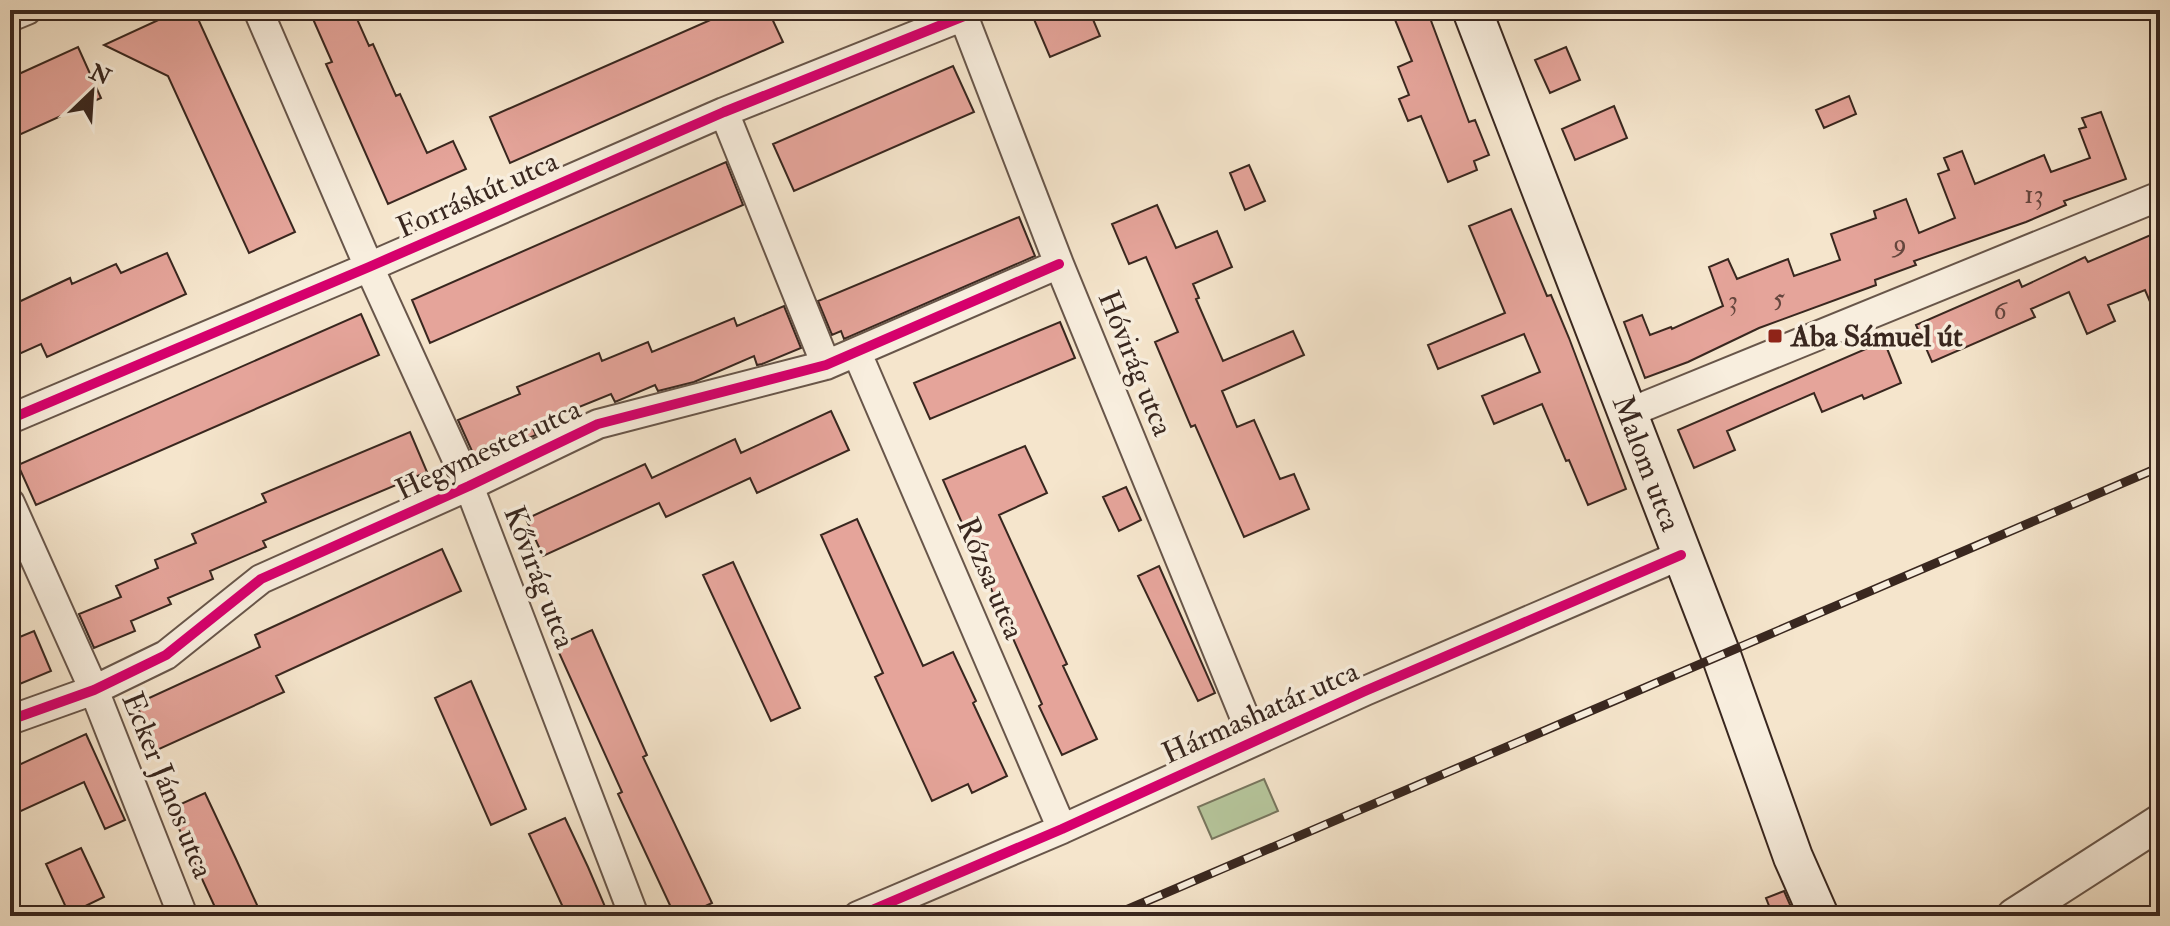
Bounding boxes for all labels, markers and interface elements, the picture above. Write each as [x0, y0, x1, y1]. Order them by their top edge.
north arrow [52, 52, 132, 132]
text: N [84, 58, 115, 92]
street label: Forráskút utca [391, 142, 564, 246]
house number: 13 [2024, 179, 2044, 211]
house number: 9 [1891, 228, 1907, 260]
house number: 5 [1773, 283, 1785, 315]
street label: Hóvirág utca [1090, 285, 1182, 442]
house number: 3 [1728, 285, 1738, 317]
house number: 6 [1993, 295, 2008, 327]
place label: Aba Sámuel út [1789, 318, 1963, 355]
marker: Aba Sámuel út [1766, 327, 1784, 345]
street label: Hegymester utca [390, 390, 587, 509]
street label: Malom utca [1604, 390, 1690, 537]
street label: Kővirág utca [495, 501, 584, 654]
street label: Rózsa utca [948, 512, 1033, 645]
street label: Hármashatár utca [1156, 652, 1365, 772]
street label: Ecker János utca [113, 687, 222, 884]

